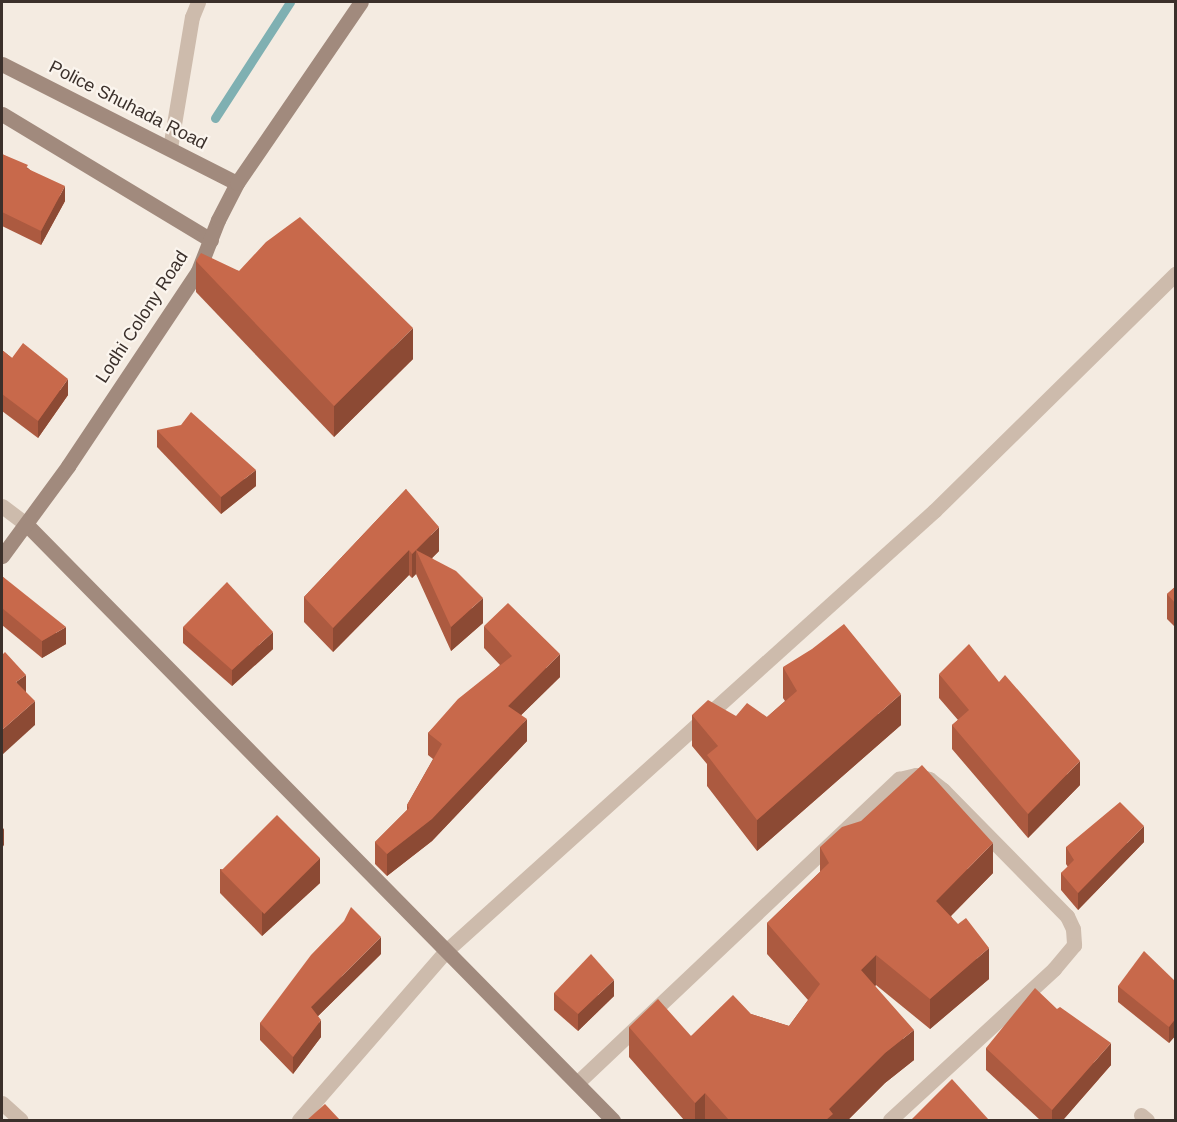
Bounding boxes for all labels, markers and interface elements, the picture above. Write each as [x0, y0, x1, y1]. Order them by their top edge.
street label: Police Shuhada Road [46, 56, 210, 154]
street label: Lodhi Colony Road [91, 247, 193, 387]

